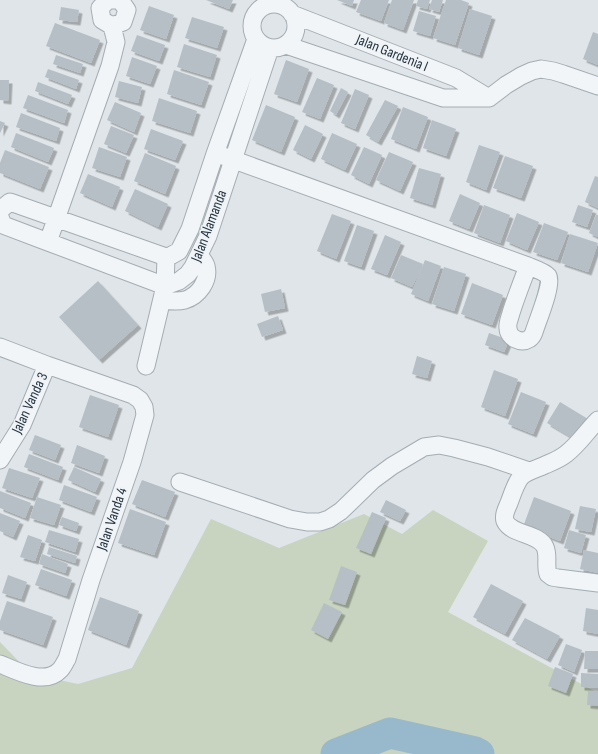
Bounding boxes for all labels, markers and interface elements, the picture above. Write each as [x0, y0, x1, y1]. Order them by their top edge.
street label: Jalan Gardenia I [352, 30, 431, 76]
street label: Jalan Alamanda [186, 187, 231, 265]
street label: Jalan Vanda 3 [7, 369, 52, 438]
street label: Jalan Vanda 4 [92, 485, 132, 554]

